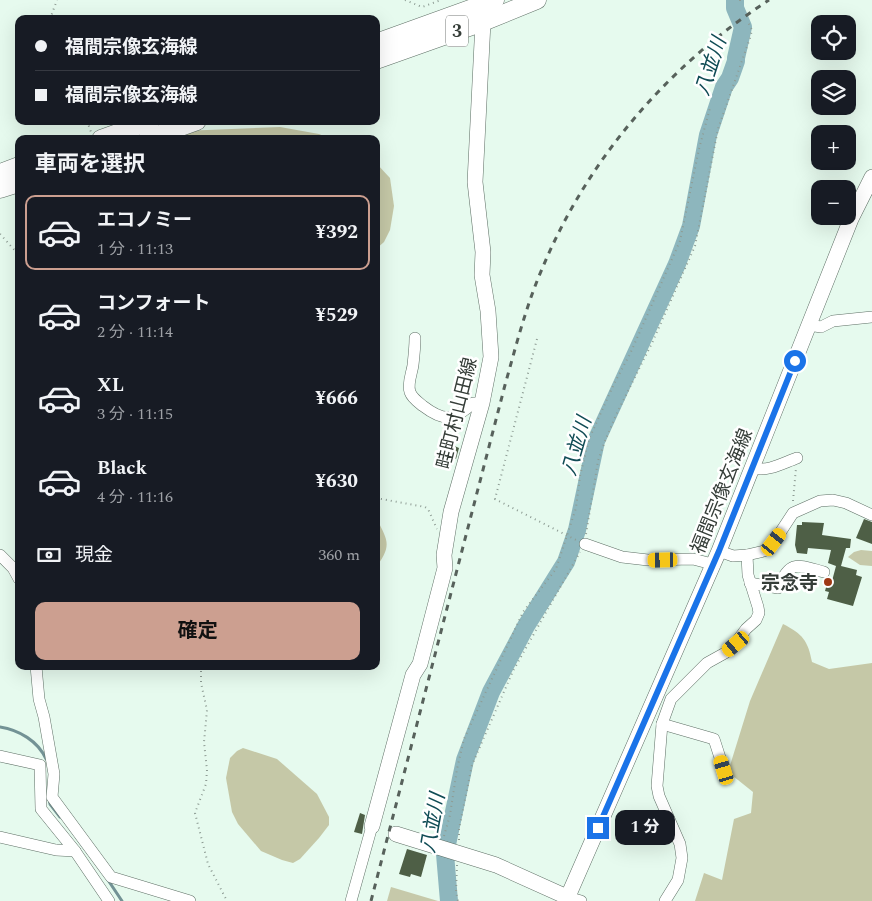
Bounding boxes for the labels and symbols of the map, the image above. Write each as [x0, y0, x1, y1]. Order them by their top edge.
road number: 3 [446, 16, 468, 46]
water label: 八並川 [687, 31, 735, 99]
route start [784, 350, 806, 372]
street label: 畦町村山田線 [430, 355, 485, 472]
water label: 八並川 [554, 411, 600, 479]
street label: 福間宗像玄海線 [684, 424, 761, 559]
car [758, 526, 789, 558]
car [647, 552, 678, 568]
place label: 宗念寺 [761, 569, 818, 598]
marker: 宗念寺 [822, 576, 834, 588]
car [719, 629, 752, 659]
car [712, 753, 735, 787]
water label: 八並川 [413, 789, 453, 855]
callout: 1 分 [616, 810, 676, 846]
route end [587, 817, 609, 839]

